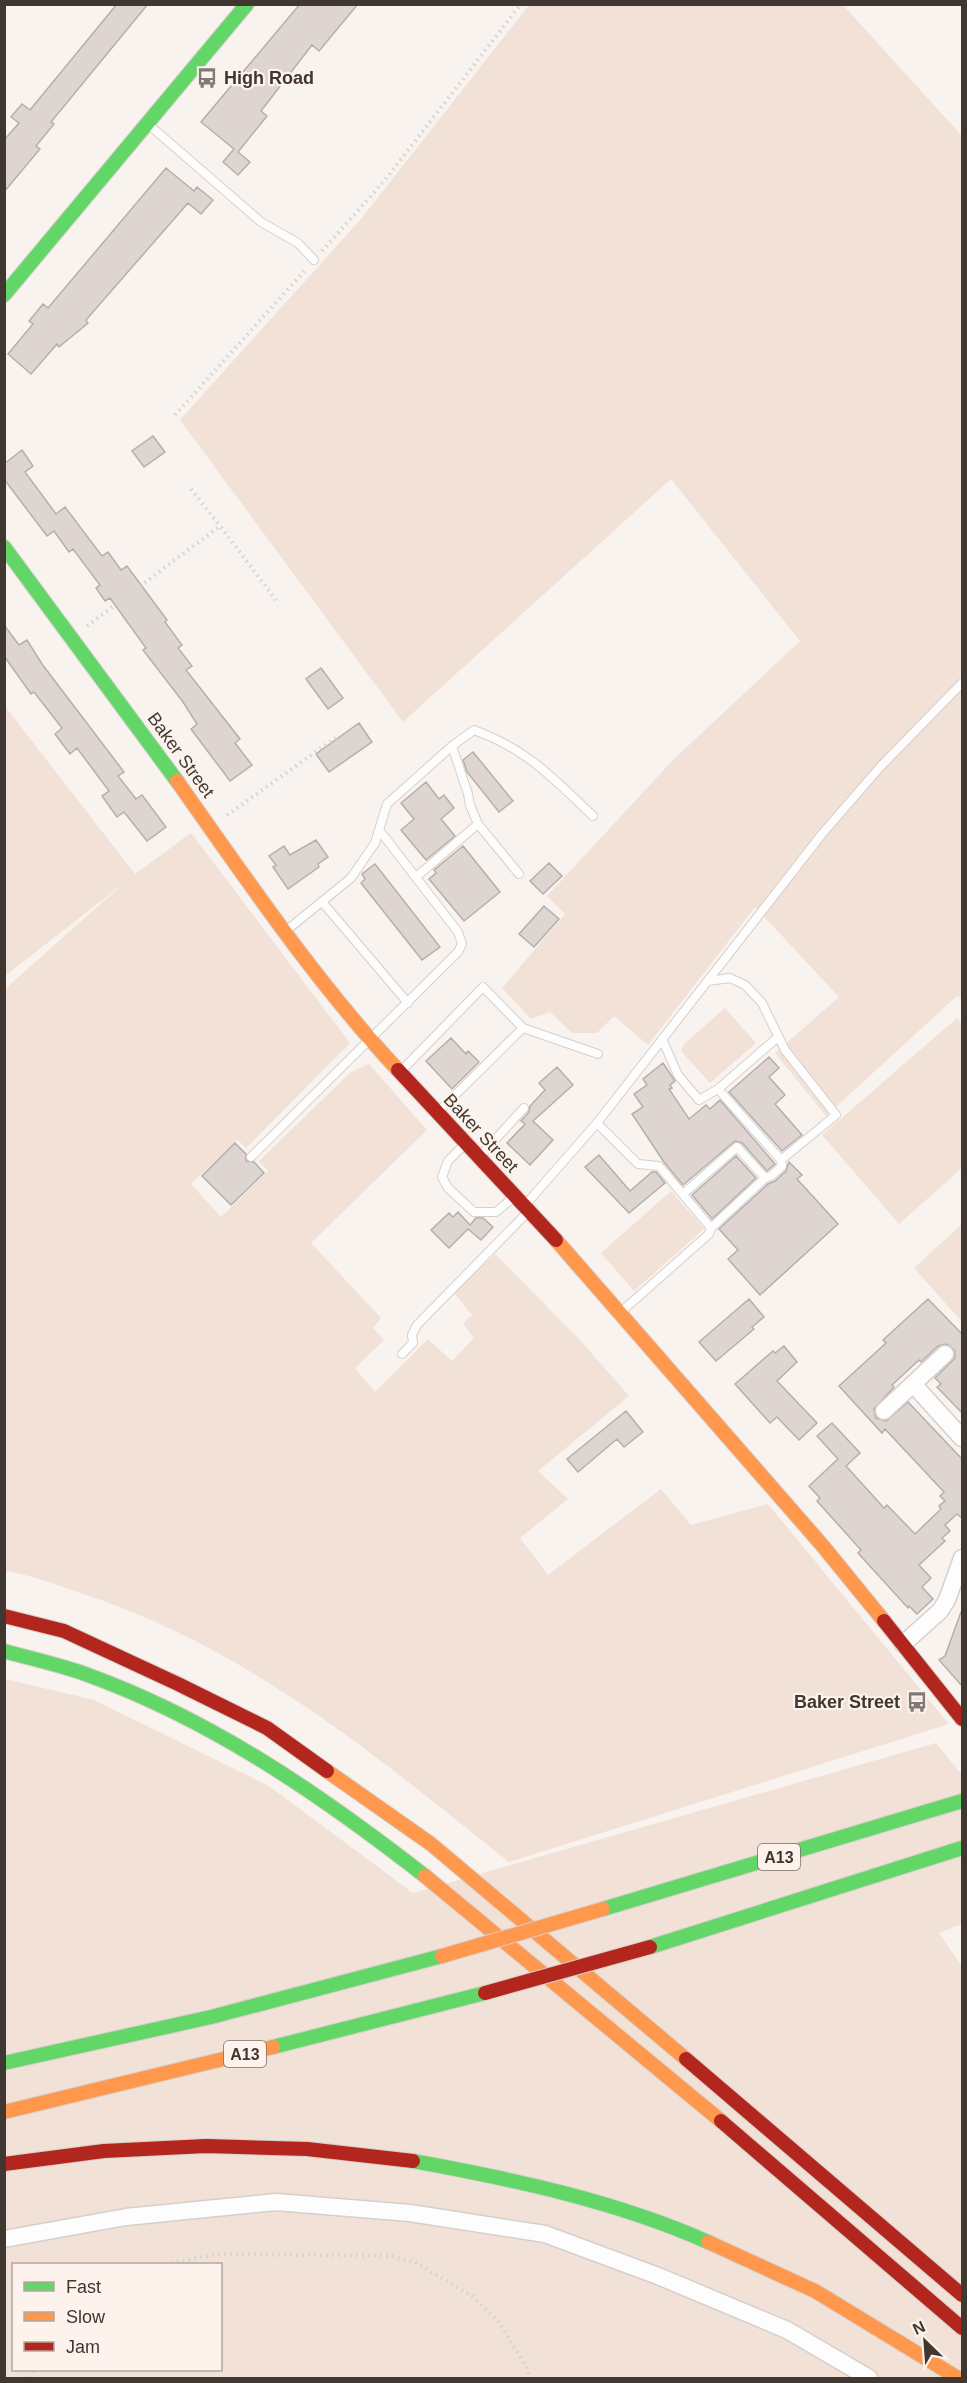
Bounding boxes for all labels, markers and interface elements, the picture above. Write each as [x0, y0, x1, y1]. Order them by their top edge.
bus stop icon: High Road [195, 66, 219, 90]
place label: High Road [224, 68, 314, 88]
street label: Baker Street [144, 709, 218, 801]
street label: Baker Street [440, 1090, 522, 1176]
bus stop icon: Baker Street [905, 1690, 929, 1714]
place label: Baker Street [794, 1692, 900, 1712]
road number: A13 [758, 1844, 800, 1870]
road number: A13 [224, 2041, 266, 2067]
legend [12, 2263, 222, 2371]
text: Fast [66, 2277, 101, 2297]
text: Slow [66, 2307, 106, 2327]
north arrow [895, 2311, 955, 2371]
text: N [910, 2318, 928, 2338]
text: Jam [66, 2337, 100, 2357]

